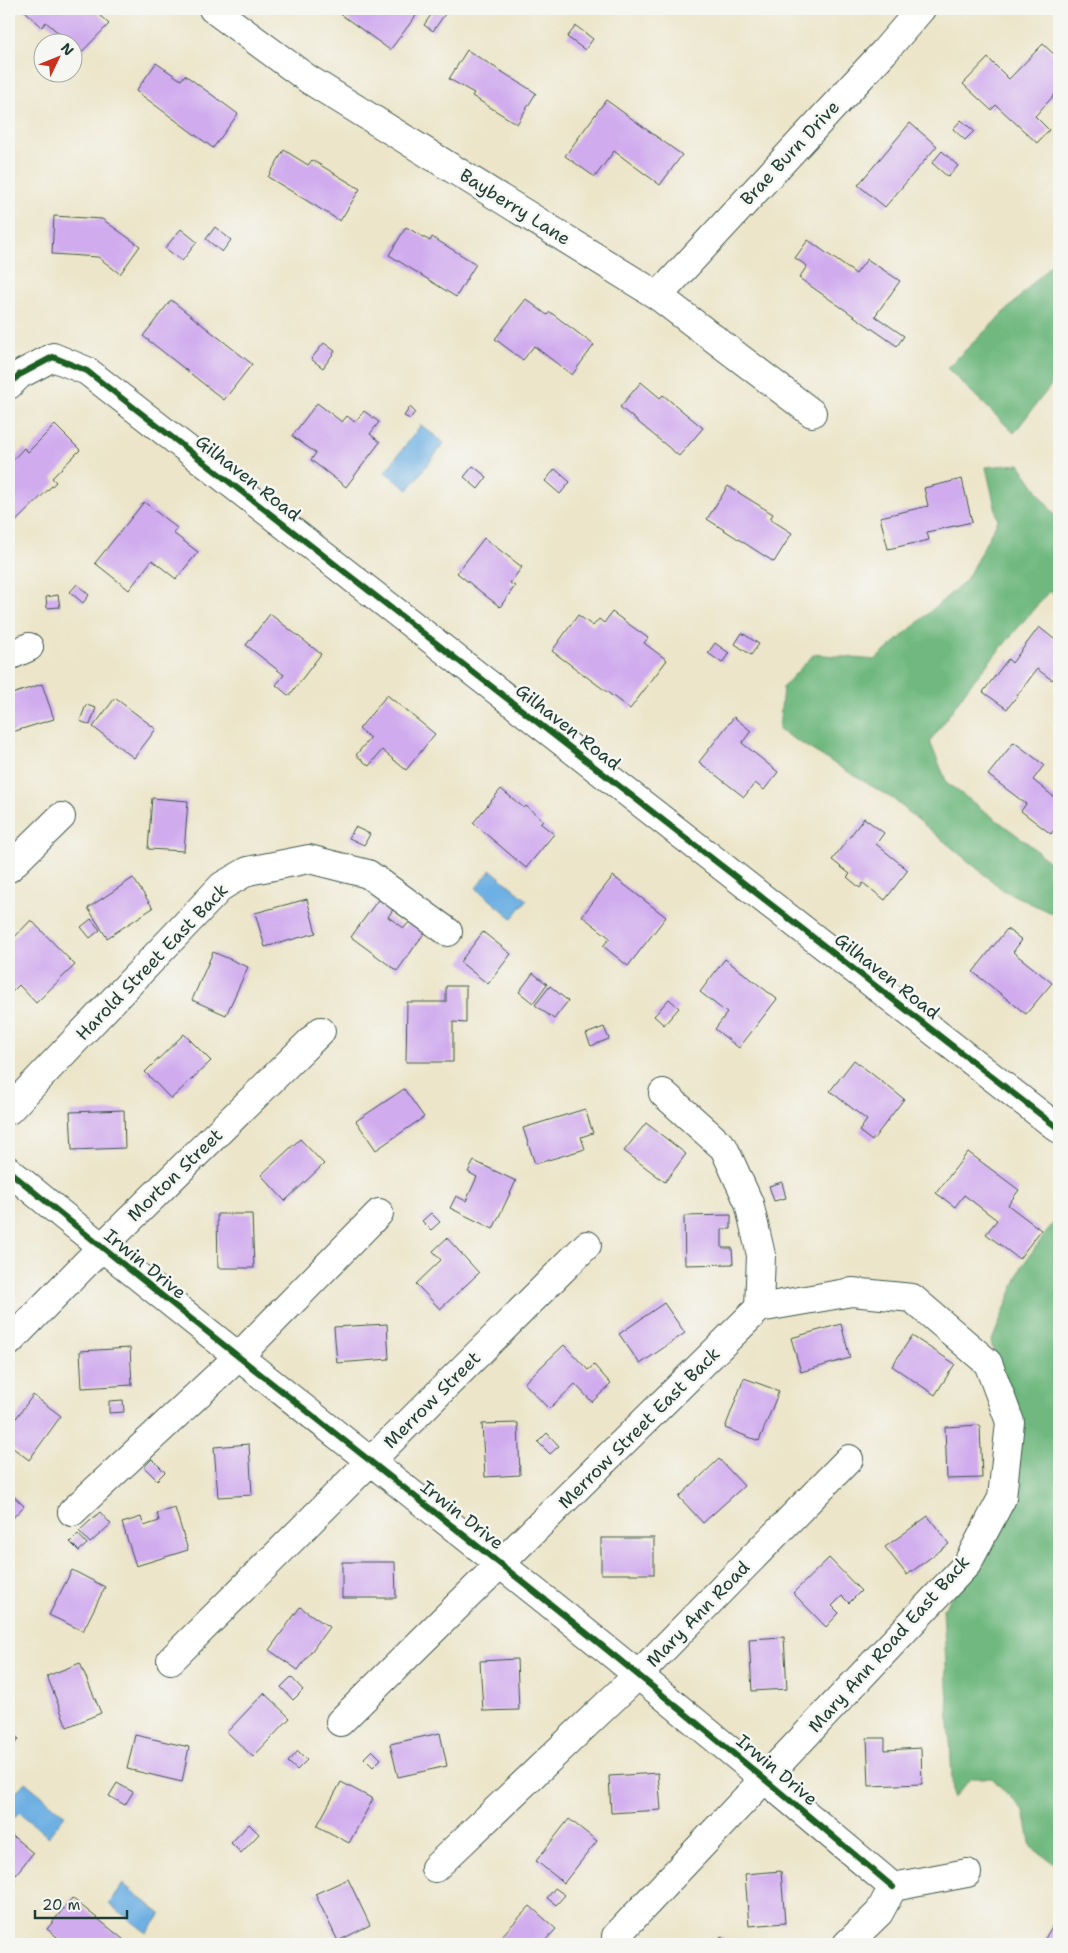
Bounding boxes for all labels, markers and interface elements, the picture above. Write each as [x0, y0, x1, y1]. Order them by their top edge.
north arrow [32, 32, 82, 82]
text: N [57, 39, 78, 59]
street label: Brae Burn Drive [735, 95, 845, 211]
street label: Bayberry Lane [455, 163, 575, 251]
street label: Gilhaven Road [190, 429, 306, 527]
street label: Gilhaven Road [510, 678, 626, 776]
street label: Harold Street East Back [71, 878, 233, 1046]
street label: Gilhaven Road [829, 927, 945, 1025]
street label: Morton Street [122, 1123, 228, 1227]
street label: Irwin Drive [99, 1223, 191, 1305]
street label: Merrow Street East Back [553, 1342, 725, 1514]
street label: Merrow Street [378, 1346, 486, 1454]
street label: Irwin Drive [415, 1475, 509, 1555]
street label: Mary Ann Road East Back [803, 1550, 975, 1738]
street label: Mary Ann Road [641, 1556, 755, 1672]
street label: Irwin Drive [731, 1729, 823, 1811]
scale bar [35, 1888, 128, 1920]
text: 20 m [42, 1895, 81, 1915]

